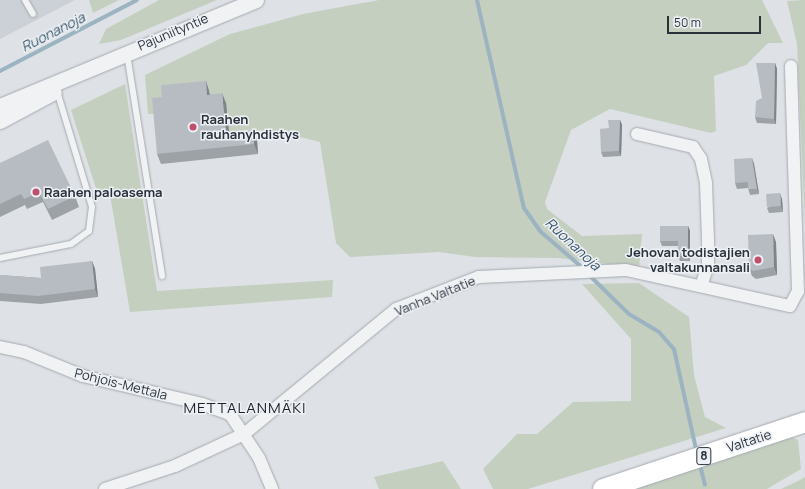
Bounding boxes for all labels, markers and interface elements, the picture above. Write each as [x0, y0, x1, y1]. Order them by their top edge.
scale bar [669, 8, 763, 34]
water label: Ruonanoja [18, 9, 88, 55]
street label: Pajuniityntie [135, 10, 211, 54]
text: 50 m [674, 14, 701, 31]
place label: Raahen rauhanyhdistys [201, 112, 299, 143]
marker: Raahen rauhanyhdistys [188, 122, 198, 132]
place label: Raahen paloasema [44, 184, 163, 200]
marker: Raahen paloasema [31, 187, 41, 197]
water label: Ruonanoja [542, 214, 604, 274]
place label: Jehovan todistajien valtakunnansali [626, 245, 750, 276]
marker: Jehovan todistajien valtakunnansali [753, 255, 763, 265]
street label: Vanha Valtatie [392, 273, 478, 319]
street label: Pohjois-Mettala [73, 365, 169, 403]
district label: METTALANMÄKI [183, 399, 307, 417]
street label: Valtatie [725, 427, 773, 455]
road number: 8 [696, 446, 712, 466]

